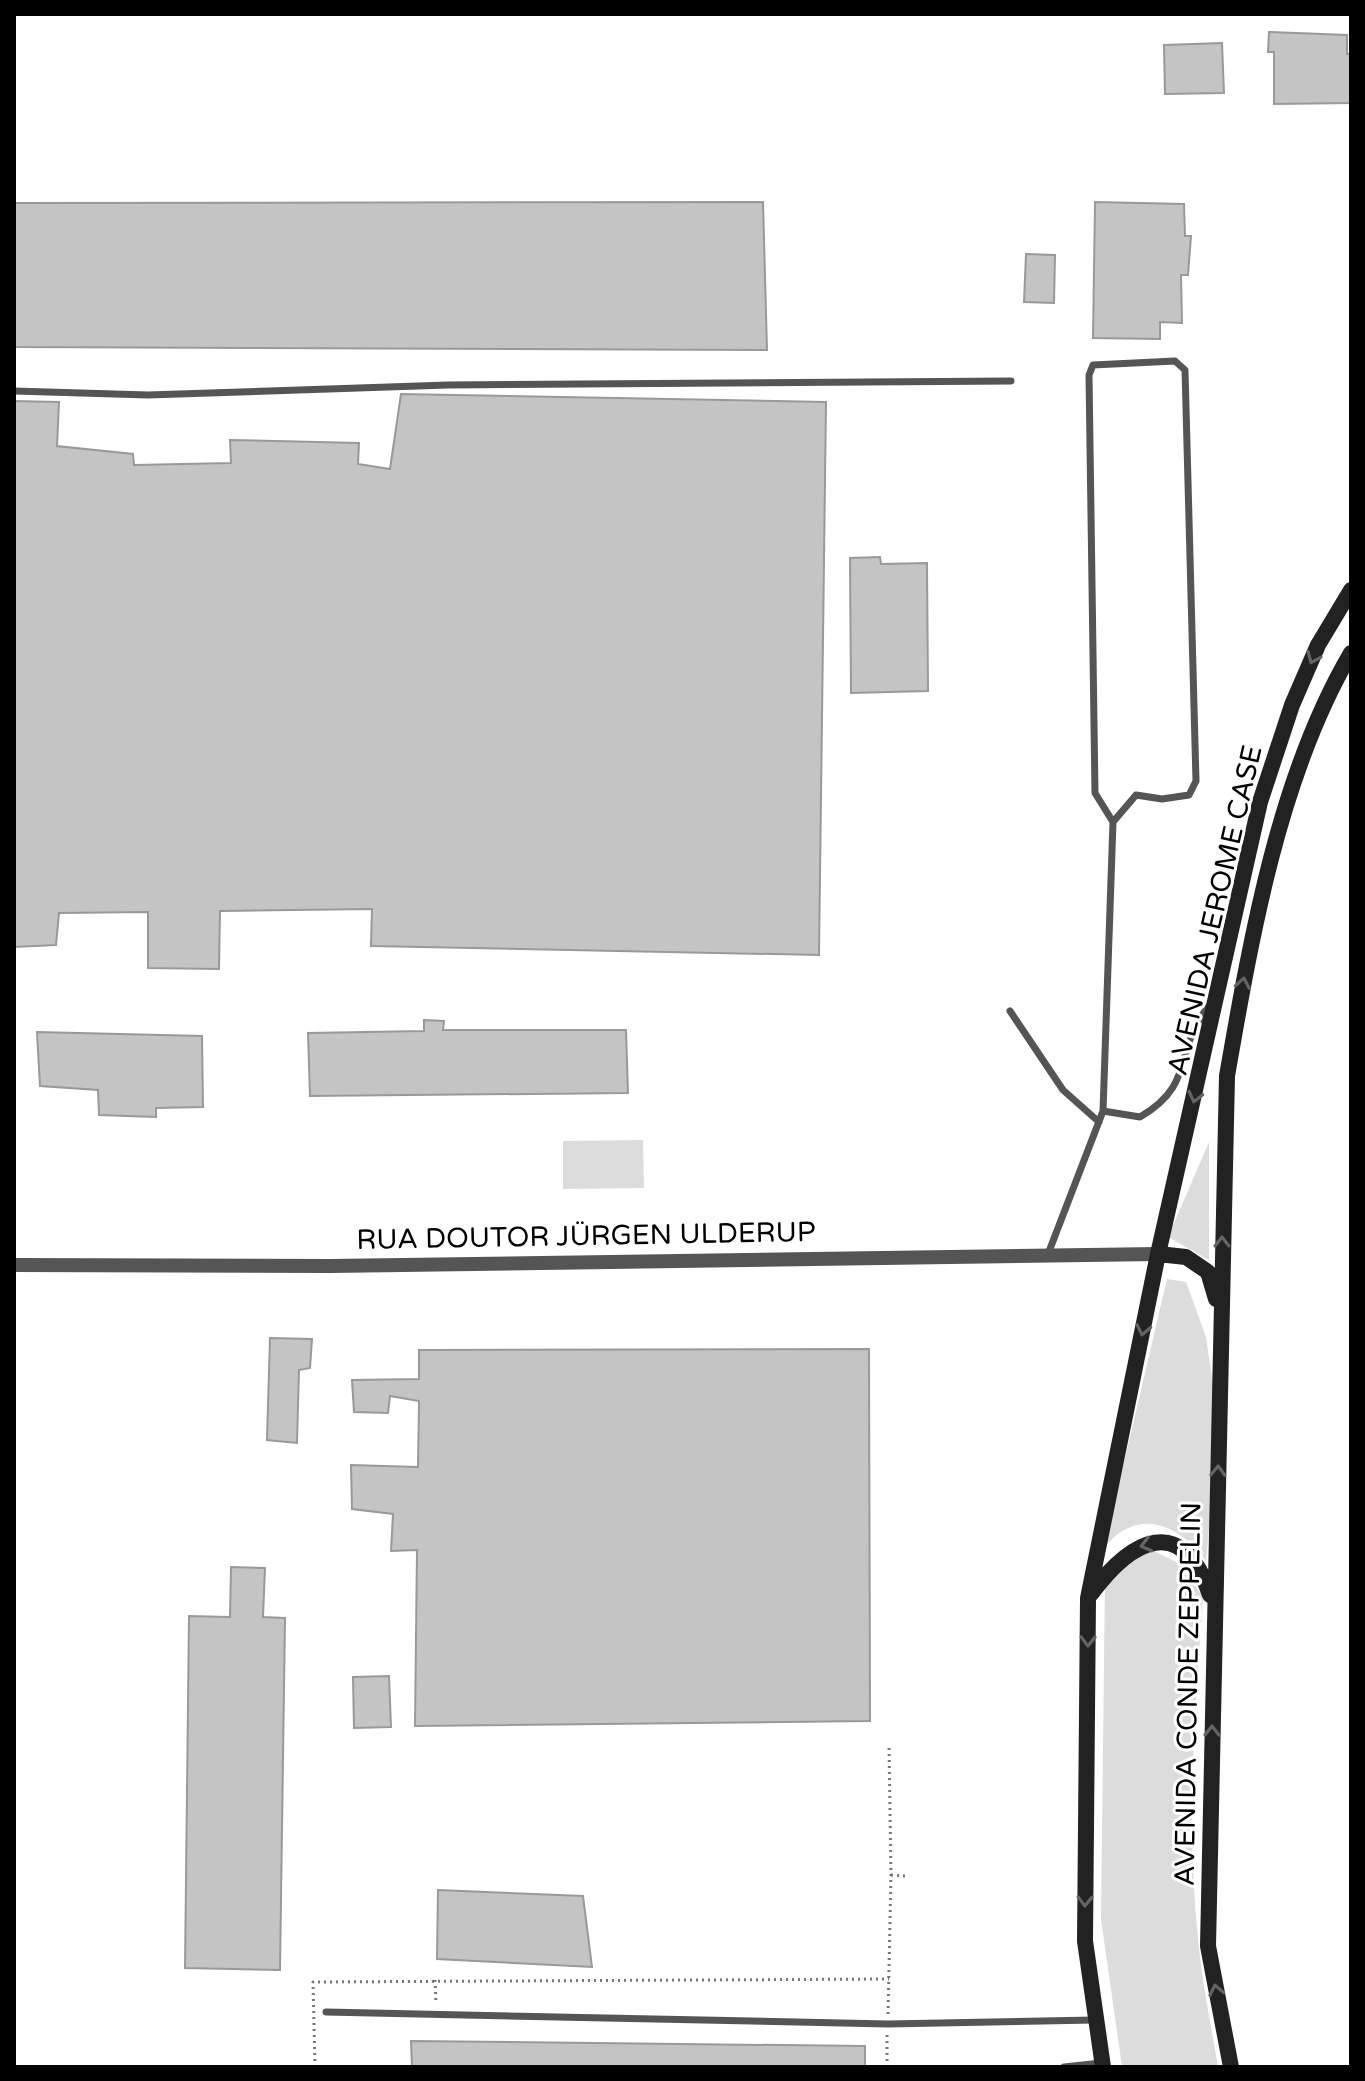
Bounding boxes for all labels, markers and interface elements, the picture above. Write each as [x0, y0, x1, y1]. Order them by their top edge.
one-way arrow [1306, 649, 1322, 664]
street label: AVENIDA JEROME CASE [1160, 742, 1269, 1078]
one-way arrow [1234, 977, 1251, 990]
one-way arrow [1188, 1090, 1205, 1103]
street label: RUA DOUTOR JÜRGEN ULDERUP [356, 1215, 816, 1257]
one-way arrow [1213, 1235, 1231, 1248]
one-way arrow [1135, 1324, 1152, 1337]
one-way arrow [1209, 1464, 1227, 1477]
street label: AVENIDA CONDE ZEPPELIN [1168, 1502, 1208, 1886]
one-way arrow [1140, 1536, 1153, 1553]
one-way arrow [1079, 1635, 1096, 1648]
one-way arrow [1203, 1724, 1220, 1737]
one-way arrow [1076, 1895, 1094, 1908]
one-way arrow [1209, 1984, 1226, 1997]

